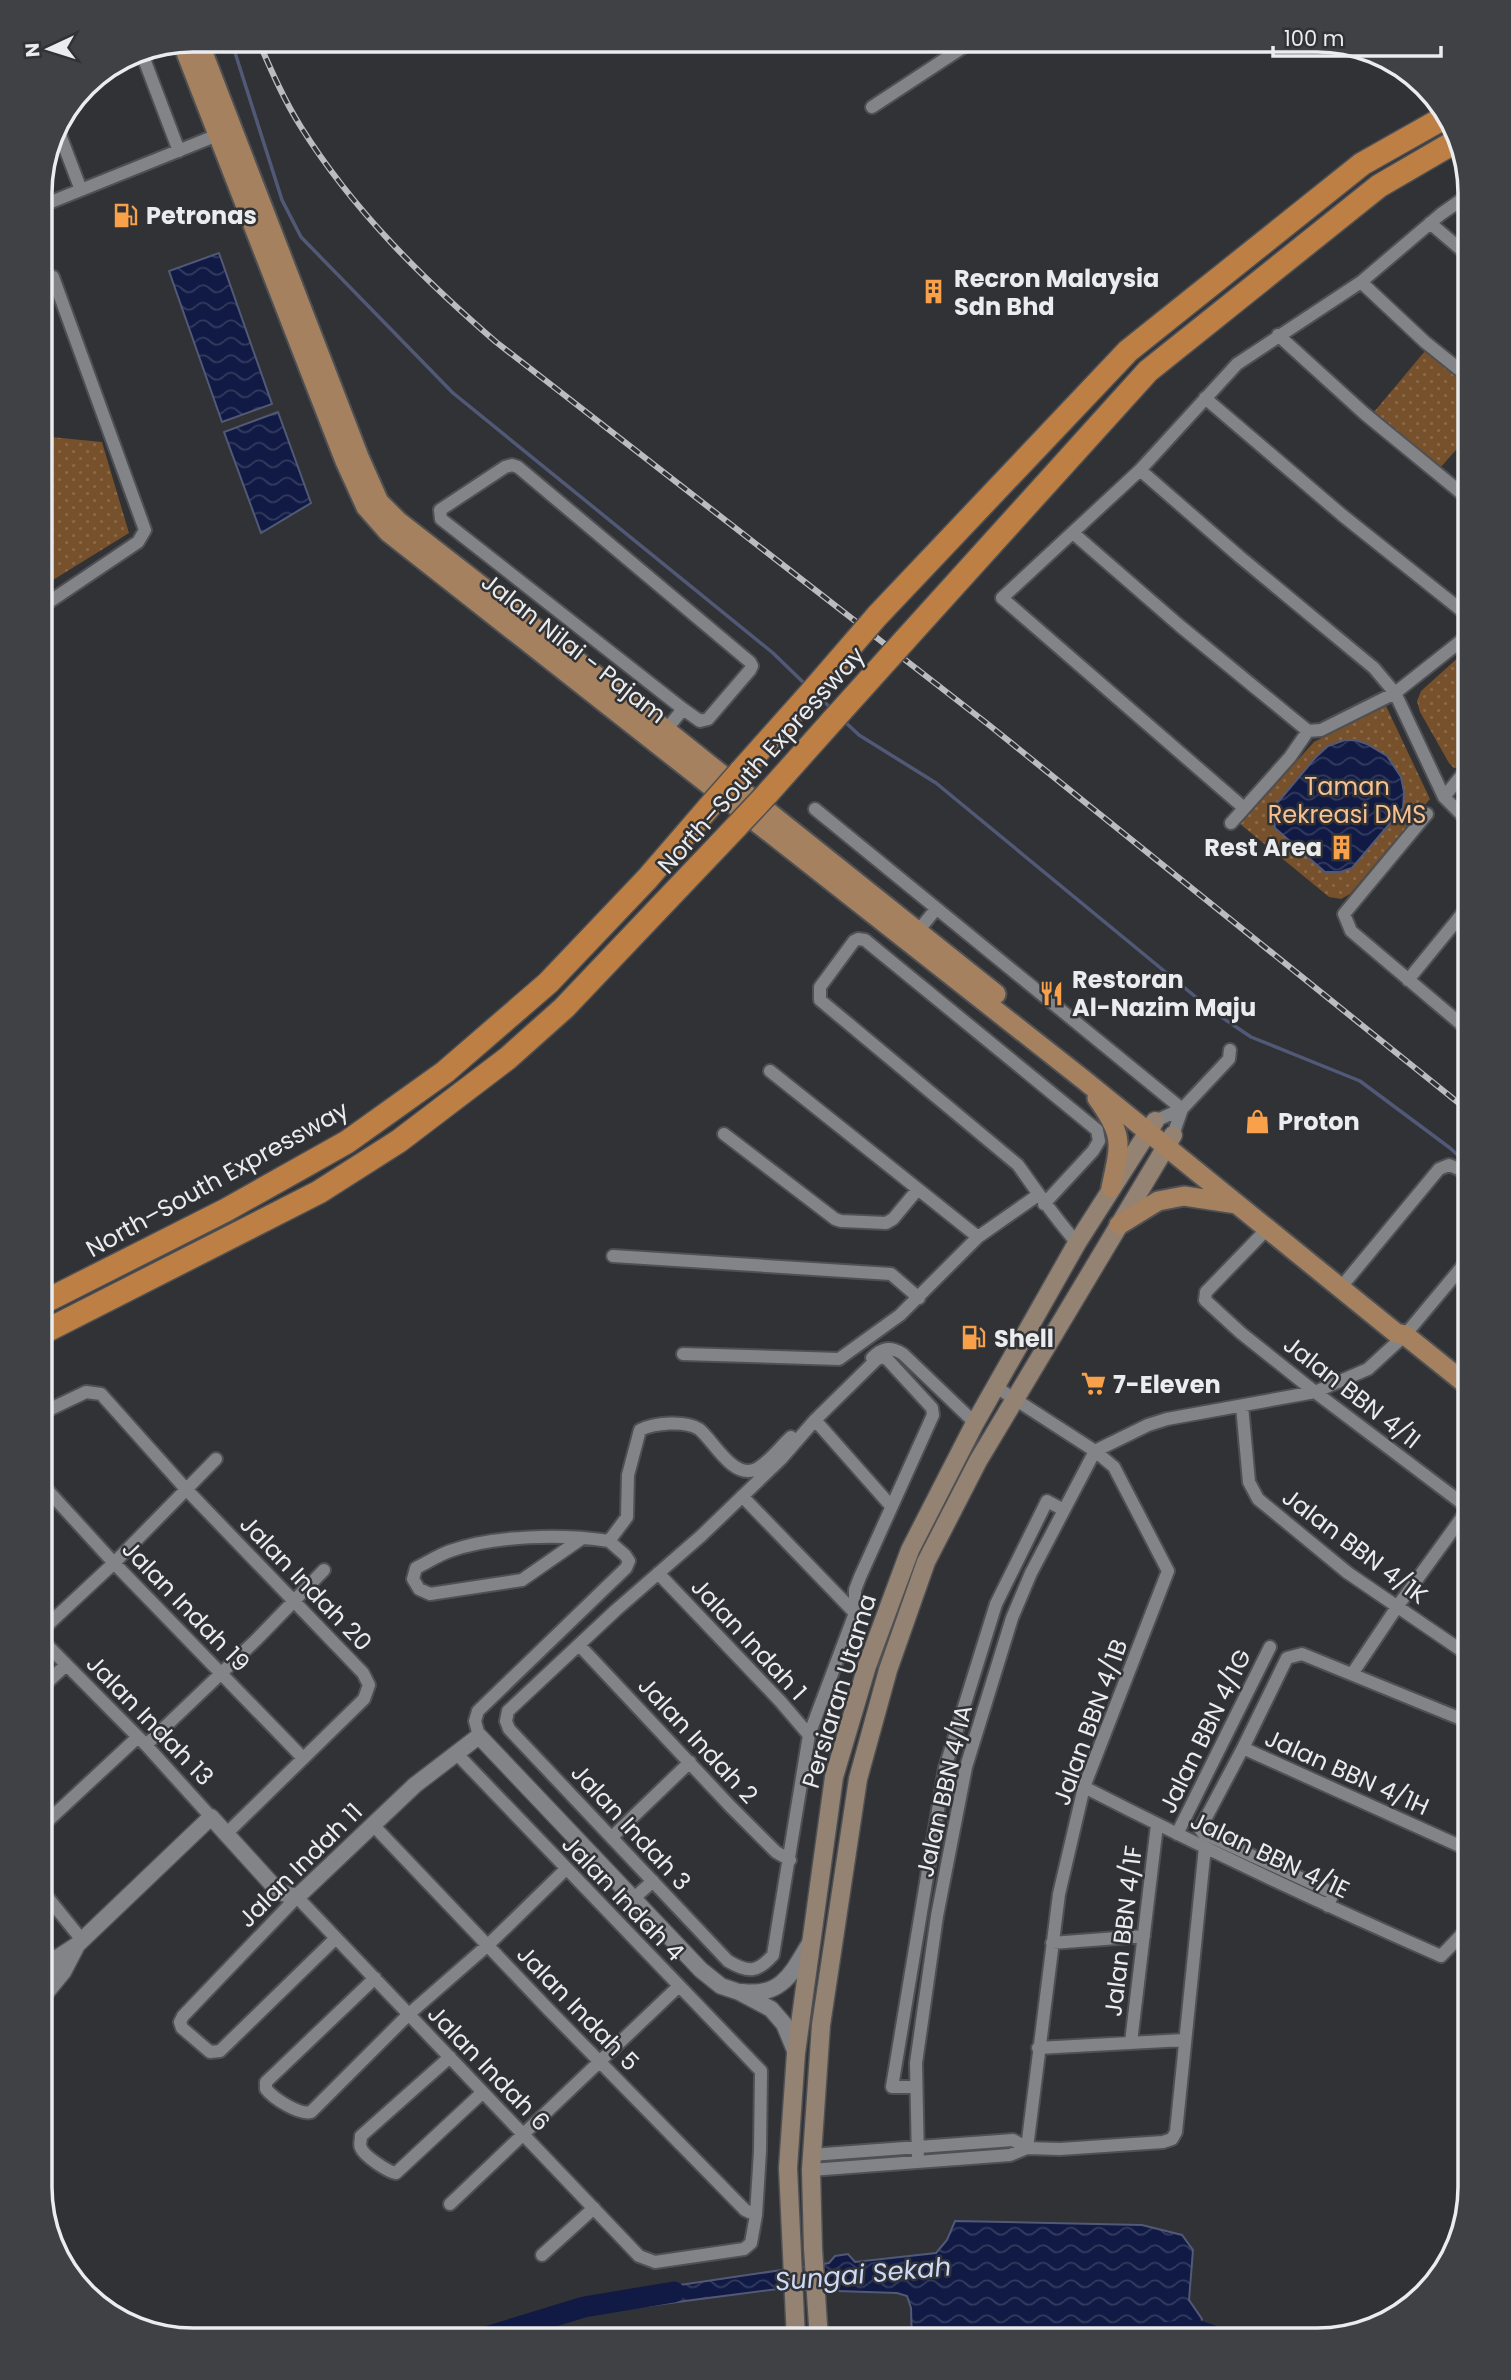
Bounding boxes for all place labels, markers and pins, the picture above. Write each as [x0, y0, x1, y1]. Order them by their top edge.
place label: Petronas [146, 199, 257, 232]
fuel station icon: Petronas [112, 201, 140, 229]
place label: Recron Malaysia Sdn Bhd [954, 262, 1159, 323]
building icon: Recron Malaysia Sdn Bhd [920, 278, 948, 306]
place label: Rest Area [1204, 831, 1322, 864]
building icon: Rest Area [1328, 833, 1356, 861]
place label: Restoran Al-Nazim Maju [1072, 963, 1256, 1024]
restaurant icon: Restoran Al-Nazim Maju [1038, 979, 1066, 1007]
place label: Proton [1278, 1105, 1360, 1138]
shop icon: Proton [1244, 1107, 1272, 1135]
place label: Shell [994, 1322, 1054, 1355]
fuel station icon: Shell [960, 1324, 988, 1352]
place label: 7-Eleven [1113, 1368, 1221, 1401]
supermarket icon: 7-Eleven [1079, 1370, 1107, 1398]

